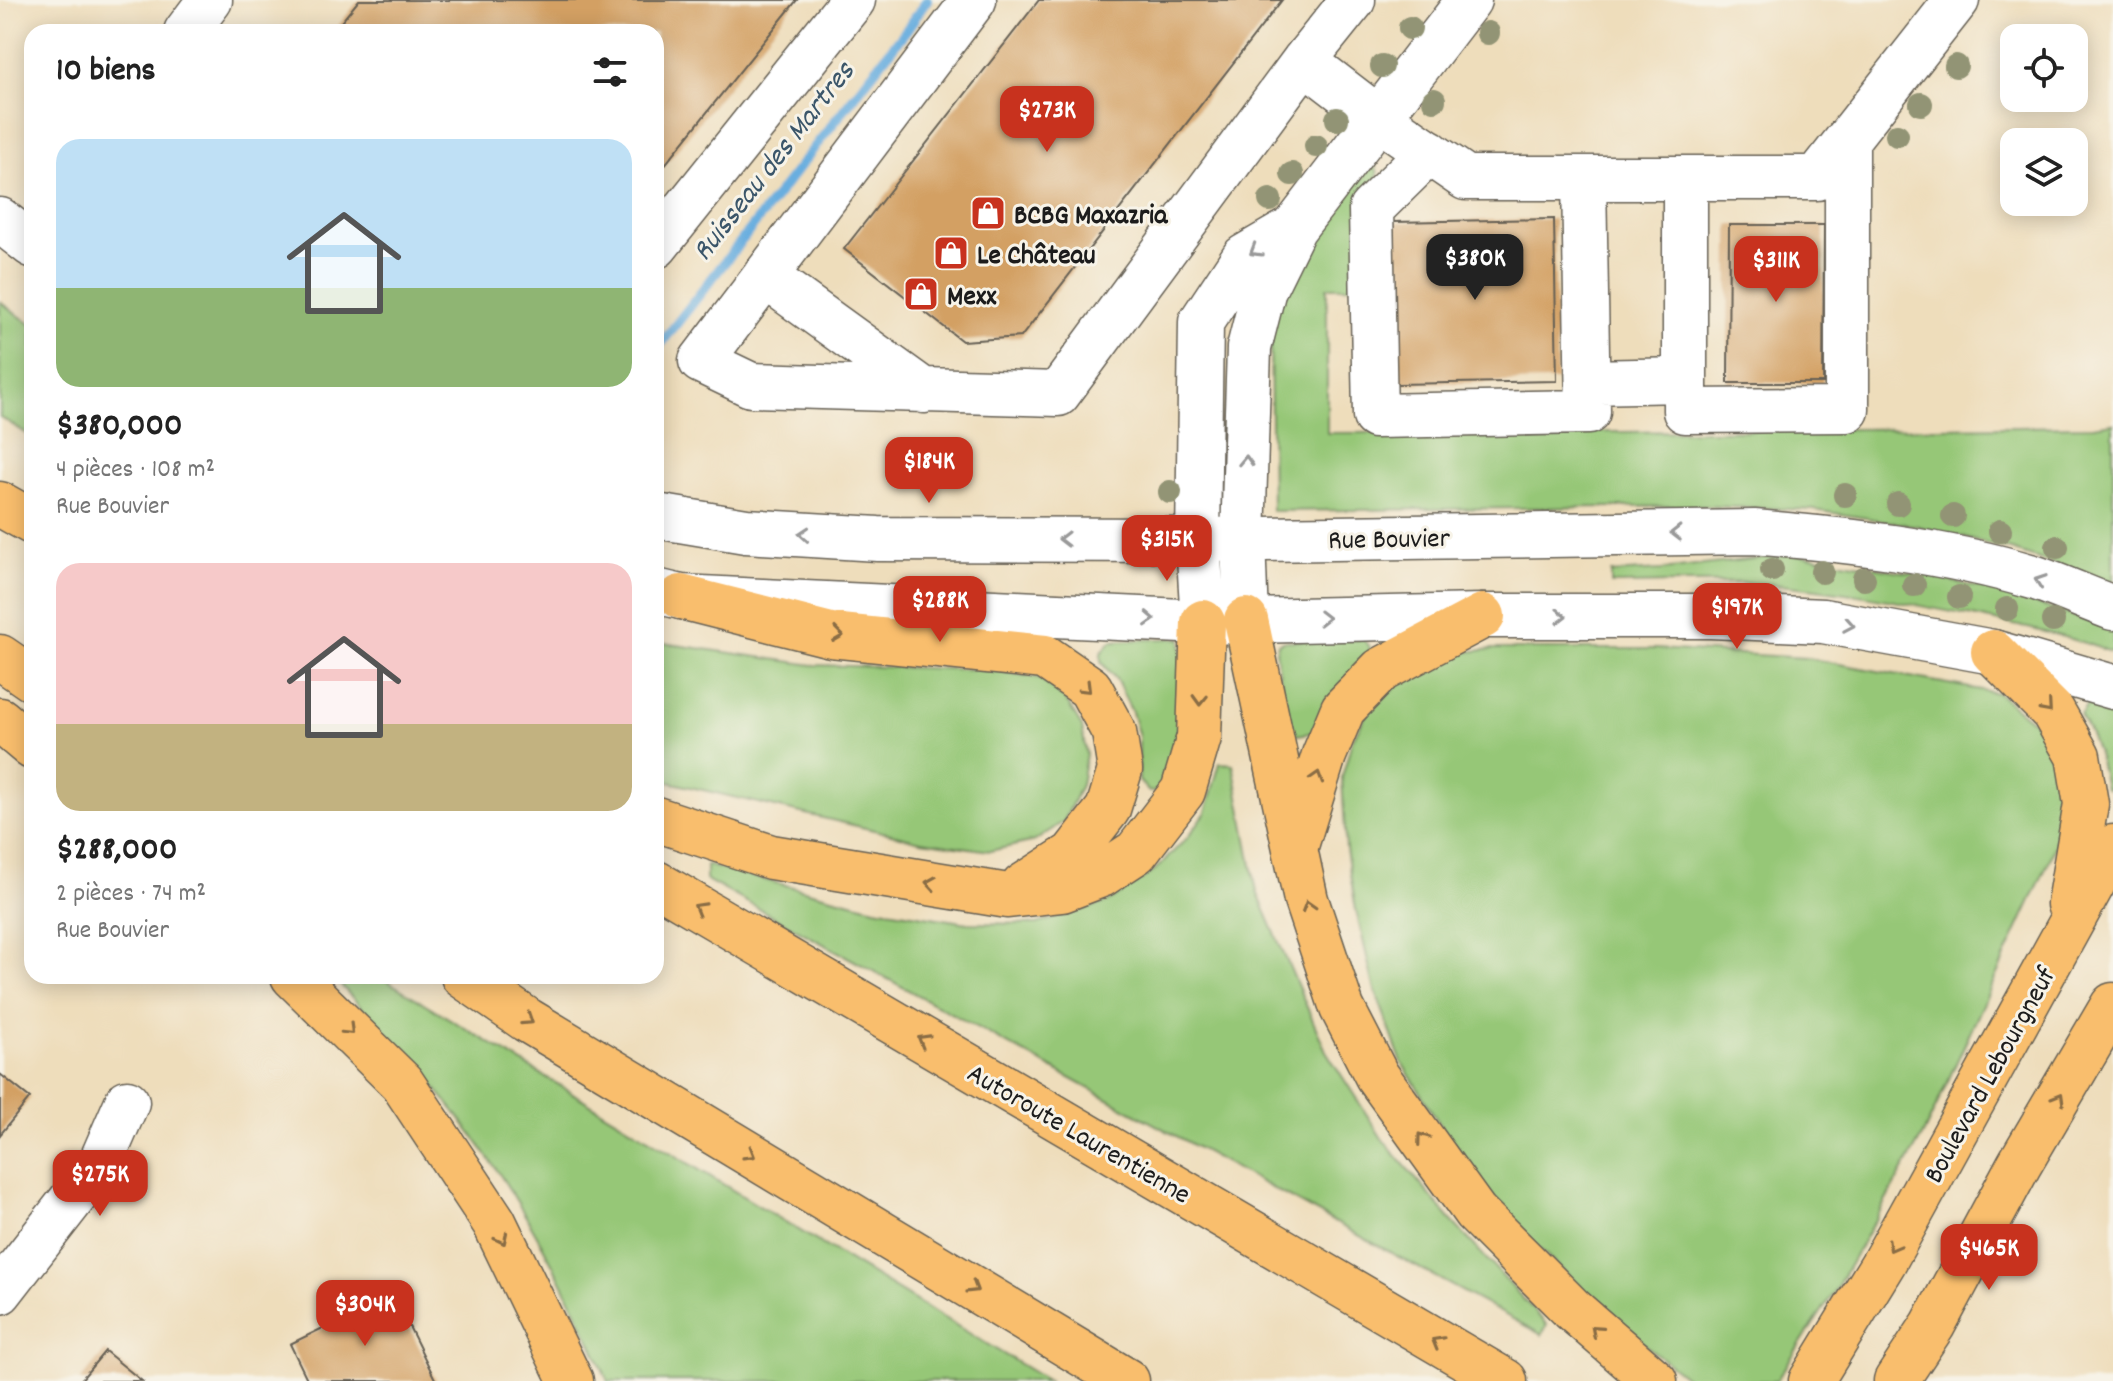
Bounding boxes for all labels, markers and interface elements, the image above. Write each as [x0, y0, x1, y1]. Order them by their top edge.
map controls [2000, 24, 2088, 216]
button: locate [2000, 24, 2088, 112]
text: 10 biens [56, 48, 156, 97]
icon: filters [588, 50, 632, 94]
water label: Ruisseau des Martres [684, 53, 868, 272]
pin: $273K [991, 86, 1103, 154]
text: $273K [1018, 93, 1076, 130]
button: layers [2000, 128, 2088, 216]
icon: home [272, 191, 416, 335]
shop icon: BCBG Maxazria [969, 194, 1007, 232]
place label: BCBG Maxazria [1014, 198, 1168, 238]
shop icon: Le Château [932, 234, 970, 272]
pin: $380K [1419, 234, 1531, 302]
pin: $311K [1720, 236, 1832, 304]
place label: Le Château [977, 238, 1096, 278]
one-way arrow [1249, 241, 1264, 257]
text: $380K [1444, 241, 1506, 278]
text: $311K [1752, 243, 1800, 280]
shop icon: Mexx [902, 275, 940, 313]
place label: Mexx [947, 279, 997, 319]
text: $380,000 [56, 403, 183, 452]
pin: $184K [873, 437, 985, 505]
text: $184K [903, 444, 955, 481]
text: 4 pièces · 108 m² [56, 452, 215, 489]
one-way arrow [1237, 454, 1254, 467]
text: Rue Bouvier [56, 489, 169, 526]
pin: $315K [1111, 515, 1223, 583]
street label: Rue Bouvier [1328, 521, 1451, 563]
text: $315K [1140, 522, 1194, 559]
one-way arrow [1669, 524, 1682, 542]
one-way arrow [797, 526, 810, 543]
one-way arrow [1057, 531, 1070, 548]
one-way arrow [2034, 574, 2048, 590]
pin: $288K [884, 576, 996, 644]
text: $288K [911, 583, 969, 620]
pin: $197K [1681, 583, 1793, 651]
text: $197K [1711, 590, 1763, 627]
one-way arrow [1555, 607, 1568, 625]
one-way arrow [1318, 610, 1331, 627]
one-way arrow [1144, 611, 1157, 628]
icon: home [272, 615, 416, 759]
one-way arrow [1842, 616, 1856, 633]
one-way arrow [831, 626, 845, 643]
one-way arrow [1077, 679, 1091, 694]
one-way arrow [1192, 694, 1209, 707]
one-way arrow [2037, 698, 2052, 713]
one-way arrow [1308, 771, 1324, 785]
text: $288,000 [56, 827, 177, 876]
one-way arrow [924, 875, 937, 892]
text: 2 pièces · 74 m² [56, 876, 206, 913]
one-way arrow [1301, 900, 1317, 914]
one-way arrow [693, 902, 708, 918]
text: Rue Bouvier [56, 913, 169, 950]
street label: Boulevard Lebourgneuf [1916, 960, 2069, 1192]
one-way arrow [519, 1010, 533, 1025]
one-way arrow [340, 1021, 354, 1036]
one-way arrow [917, 1034, 932, 1050]
street label: Autoroute Laurentienne [958, 1056, 1197, 1217]
one-way arrow [2049, 1092, 2064, 1107]
one-way arrow [1417, 1132, 1432, 1146]
one-way arrow [741, 1144, 756, 1160]
pin: $275K [44, 1150, 156, 1218]
text: $275K [71, 1157, 129, 1194]
pin: $465K [1933, 1224, 2045, 1292]
one-way arrow [492, 1230, 508, 1245]
text: $465K [1959, 1231, 2019, 1268]
one-way arrow [1887, 1238, 1903, 1252]
one-way arrow [964, 1278, 979, 1294]
pin: $304K [309, 1280, 421, 1348]
text: $304K [334, 1287, 396, 1324]
one-way arrow [1590, 1325, 1605, 1339]
one-way arrow [1431, 1336, 1446, 1351]

